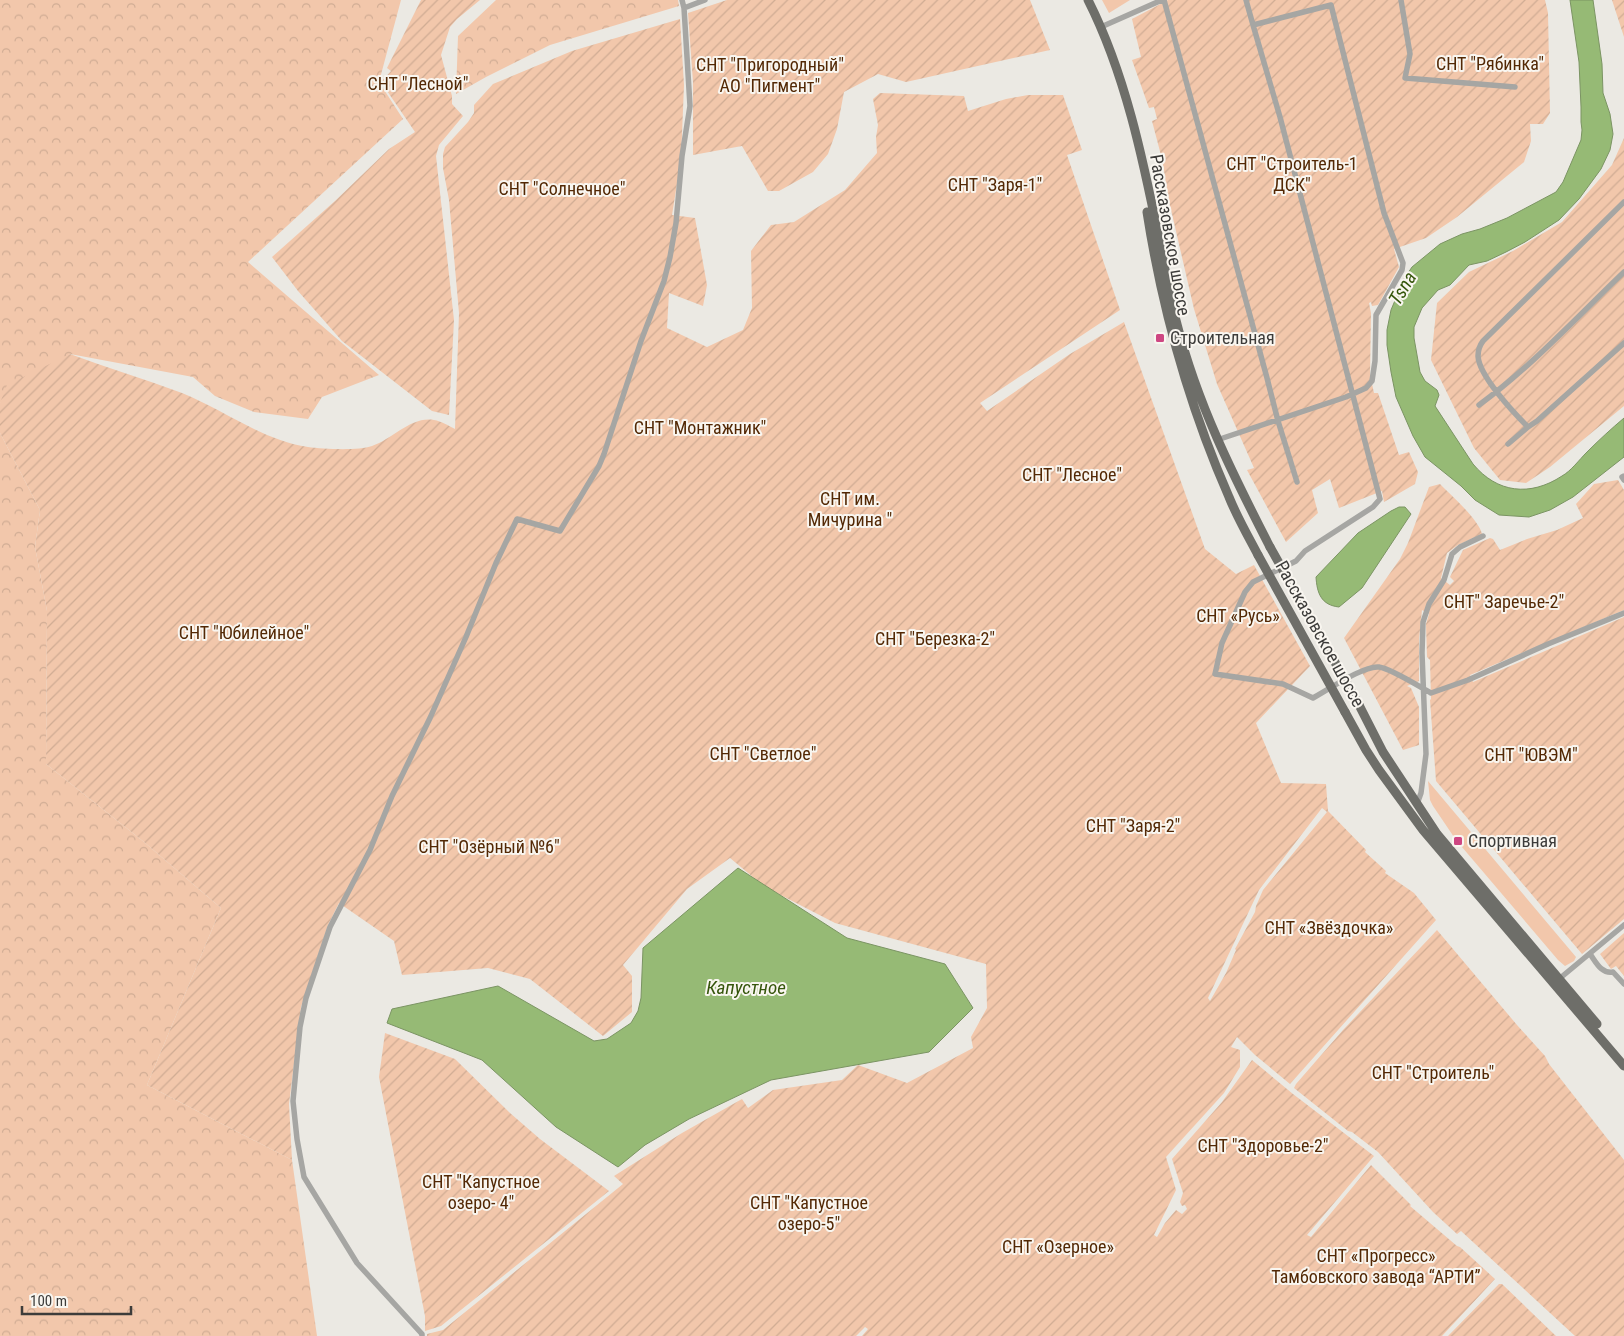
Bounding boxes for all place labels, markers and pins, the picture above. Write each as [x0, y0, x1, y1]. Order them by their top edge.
place label: Строительная [1170, 327, 1275, 348]
marker: Строительная [1154, 332, 1166, 344]
place label: Спортивная [1468, 830, 1557, 851]
marker: Спортивная [1452, 835, 1464, 847]

